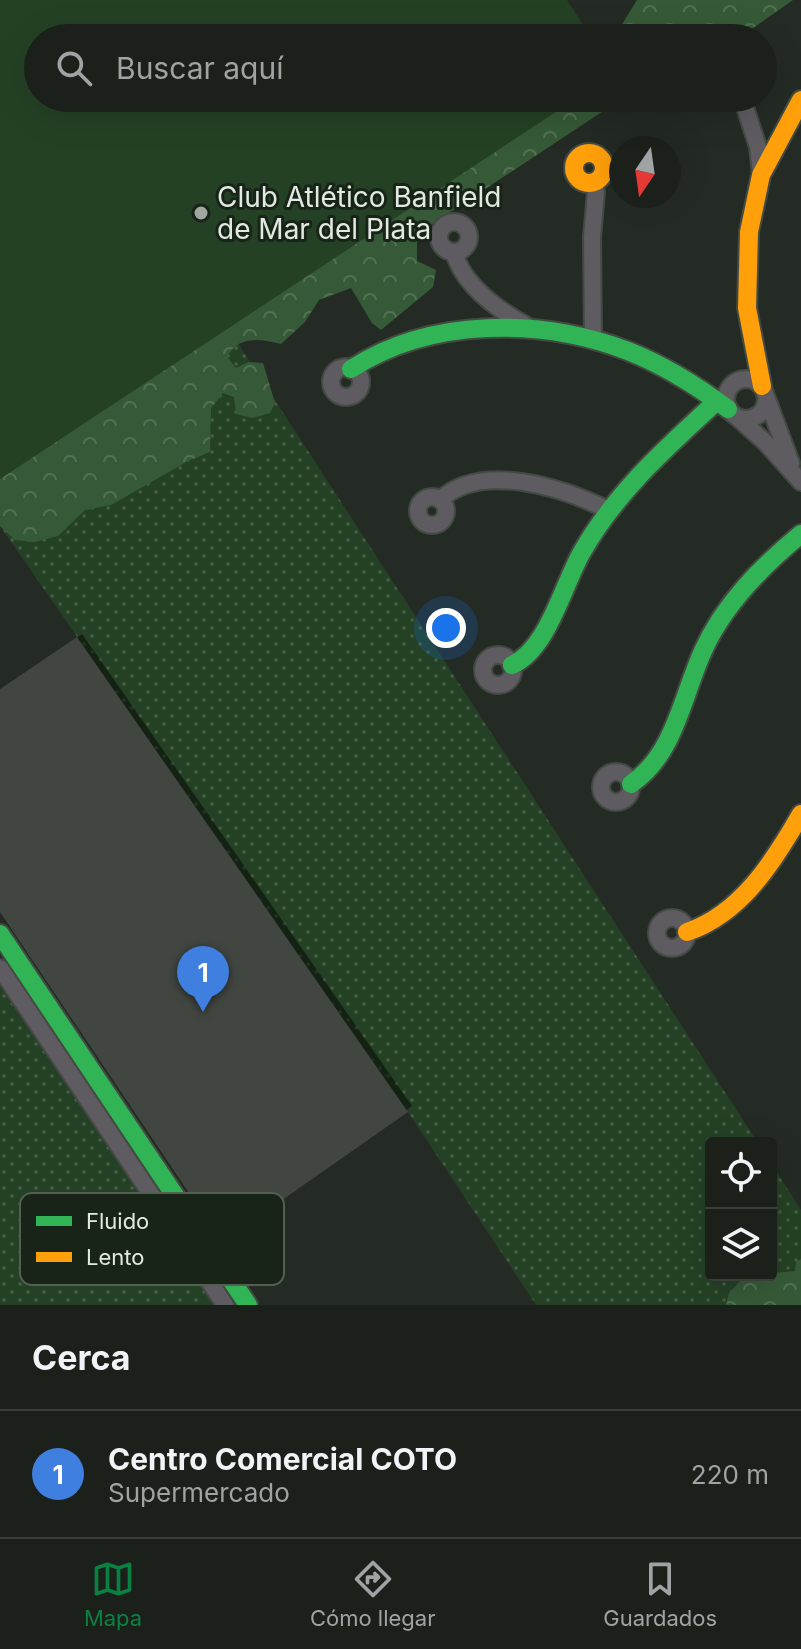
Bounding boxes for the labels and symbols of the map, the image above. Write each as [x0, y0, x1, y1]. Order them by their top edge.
north arrow [609, 136, 681, 208]
place label: Club Atlético Banfield de Mar del Plata [217, 180, 501, 246]
marker: Club Atlético Banfield de Mar del Plata [192, 204, 210, 222]
your location [426, 608, 466, 648]
pin: 1 [177, 946, 229, 1012]
legend [20, 1193, 284, 1285]
text: Fluido [86, 1208, 149, 1234]
text: Lento [86, 1244, 144, 1270]

